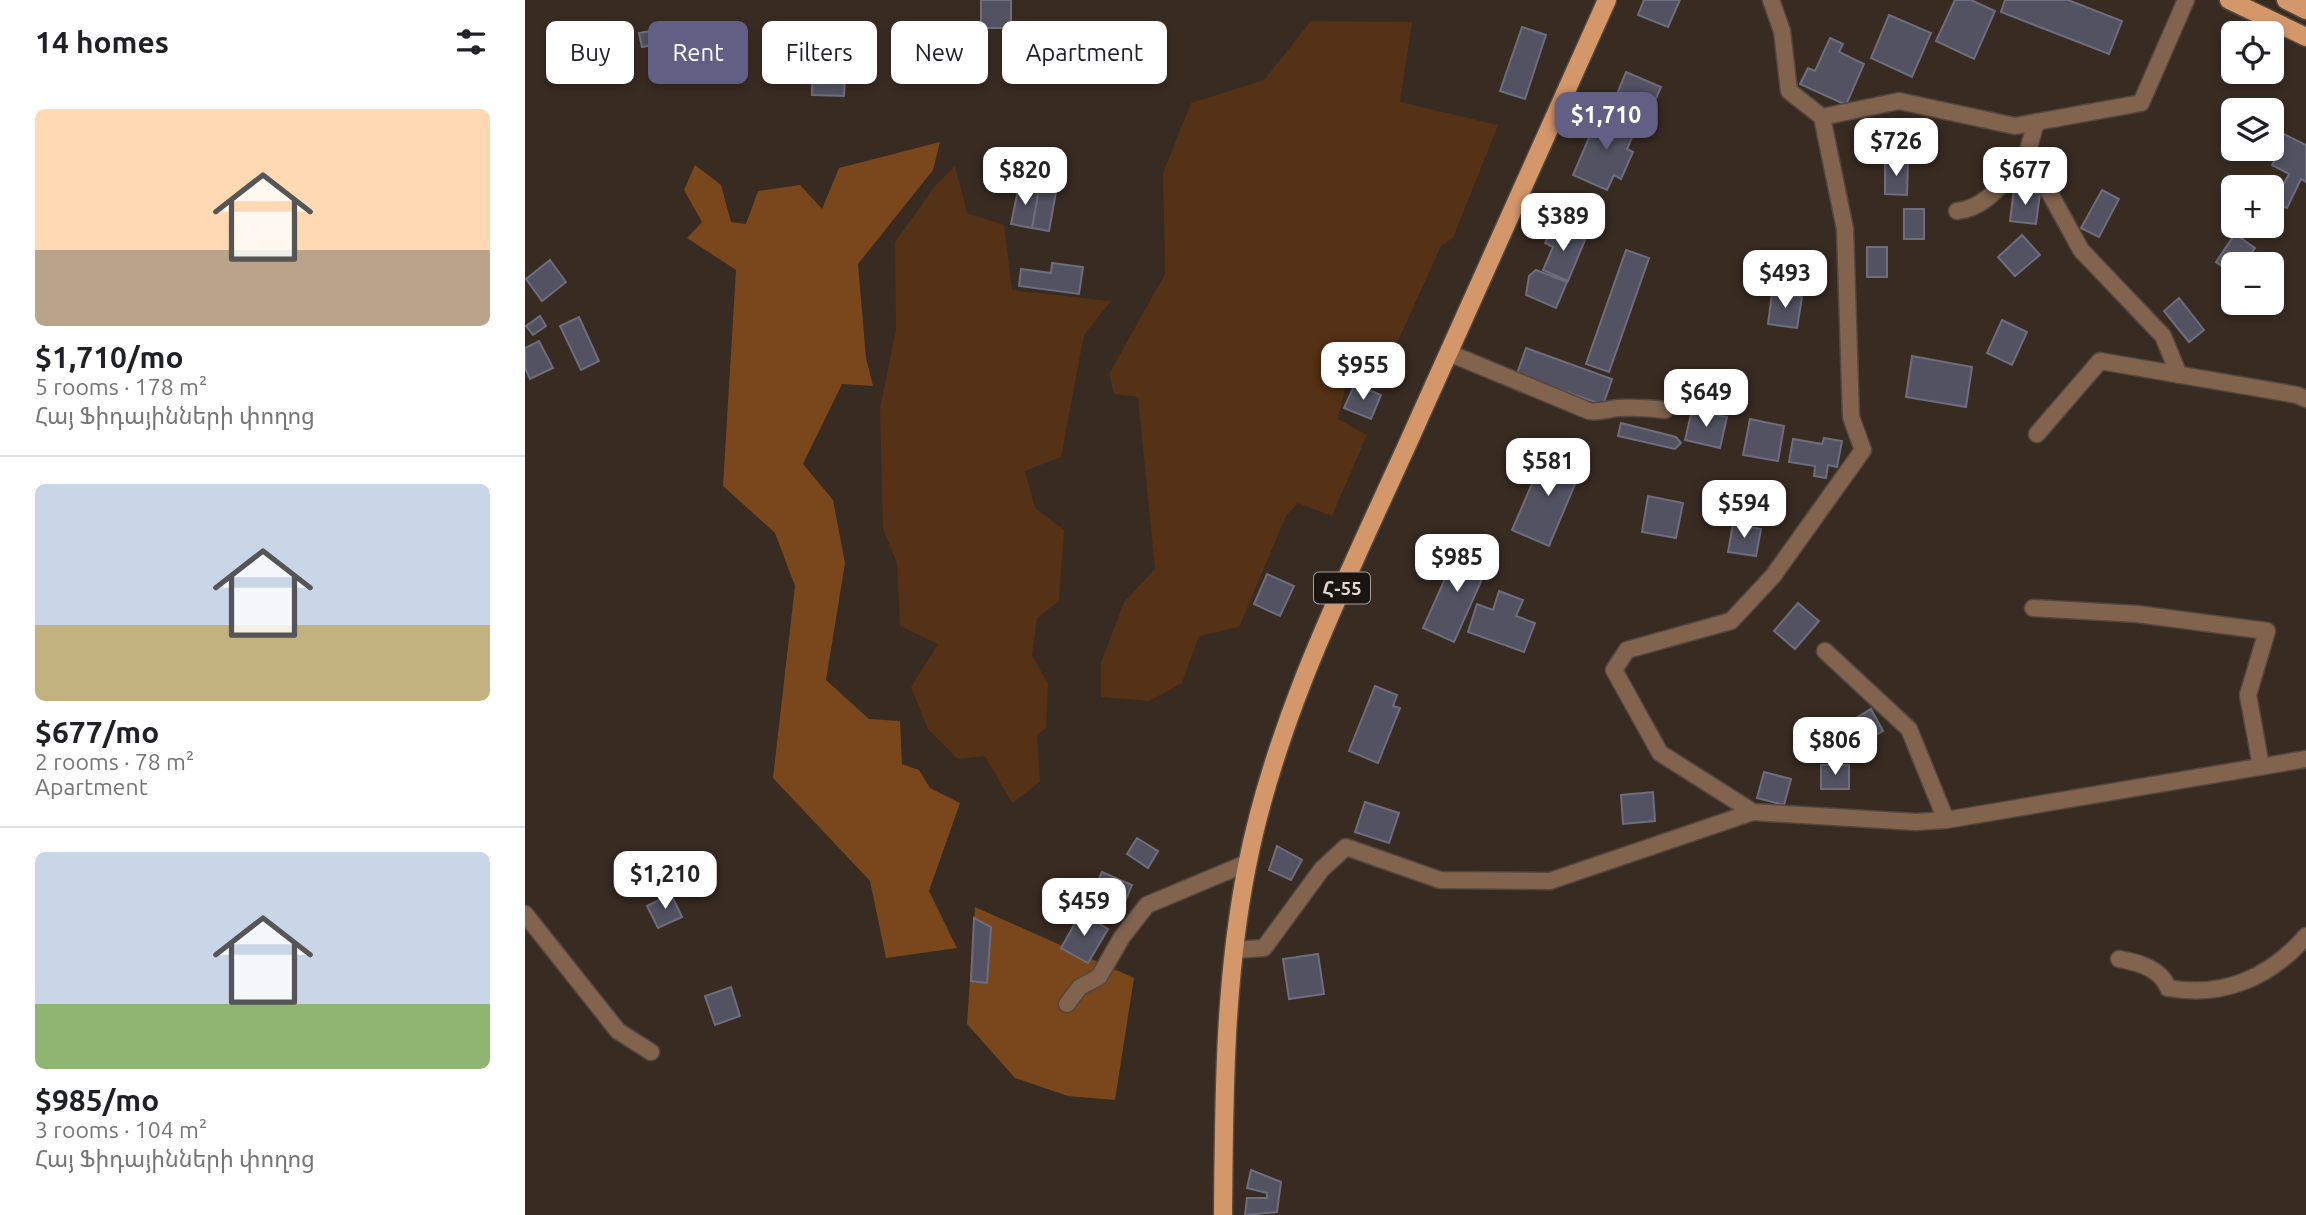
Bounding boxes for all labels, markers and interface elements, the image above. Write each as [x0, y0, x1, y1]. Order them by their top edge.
chip: Buy [546, 21, 634, 84]
chip: Rent [648, 21, 748, 84]
chip: Filters [762, 21, 877, 84]
chip: New [891, 21, 988, 84]
chip: Apartment [1002, 21, 1167, 84]
map controls [2221, 21, 2284, 315]
button: locate [2221, 21, 2284, 84]
icon: filters [452, 23, 490, 61]
text: 14 homes [35, 25, 169, 59]
pin: $1,710 [1549, 92, 1663, 152]
button: layers [2221, 98, 2284, 161]
text: $1,710 [1571, 102, 1641, 127]
pin: $726 [1855, 118, 1937, 178]
text: $726 [1870, 128, 1922, 153]
pin: $820 [984, 148, 1066, 207]
pin: $677 [1984, 148, 2066, 207]
icon: home [200, 154, 326, 280]
text: $820 [999, 157, 1051, 182]
text: $677 [1999, 157, 2051, 182]
button: + [2221, 175, 2284, 238]
pin: $389 [1522, 194, 1604, 253]
text: $389 [1537, 203, 1589, 228]
pin: $493 [1744, 250, 1826, 310]
button: − [2221, 252, 2284, 315]
text: $493 [1759, 260, 1811, 285]
text: $1,710/mo [35, 340, 184, 374]
pin: $955 [1322, 342, 1404, 402]
text: $955 [1337, 352, 1389, 377]
pin: $649 [1665, 370, 1747, 429]
text: 5 rooms · 178 m² [35, 374, 207, 399]
text: $649 [1680, 379, 1732, 404]
text: Հայ Ֆիդայինների փողոց [35, 403, 315, 428]
pin: $581 [1507, 438, 1589, 498]
text: $581 [1522, 448, 1574, 473]
pin: $594 [1703, 480, 1785, 540]
text: $594 [1718, 490, 1770, 515]
icon: home [200, 530, 326, 656]
pin: $985 [1416, 534, 1498, 594]
text: $985 [1431, 544, 1483, 569]
road number: Հ-55 [1314, 572, 1370, 604]
text: $677/mo [35, 715, 159, 749]
pin: $806 [1794, 718, 1876, 777]
text: $806 [1809, 727, 1861, 752]
text: 2 rooms · 78 m² [35, 749, 194, 774]
text: Apartment [35, 774, 148, 799]
pin: $1,210 [608, 852, 722, 911]
text: $1,210 [630, 861, 700, 886]
pin: $459 [1043, 878, 1125, 938]
text: $459 [1058, 888, 1110, 913]
icon: home [200, 897, 326, 1023]
text: $985/mo [35, 1083, 159, 1117]
text: 3 rooms · 104 m² [35, 1117, 207, 1142]
text: Հայ Ֆիդայինների փողոց [35, 1146, 315, 1171]

